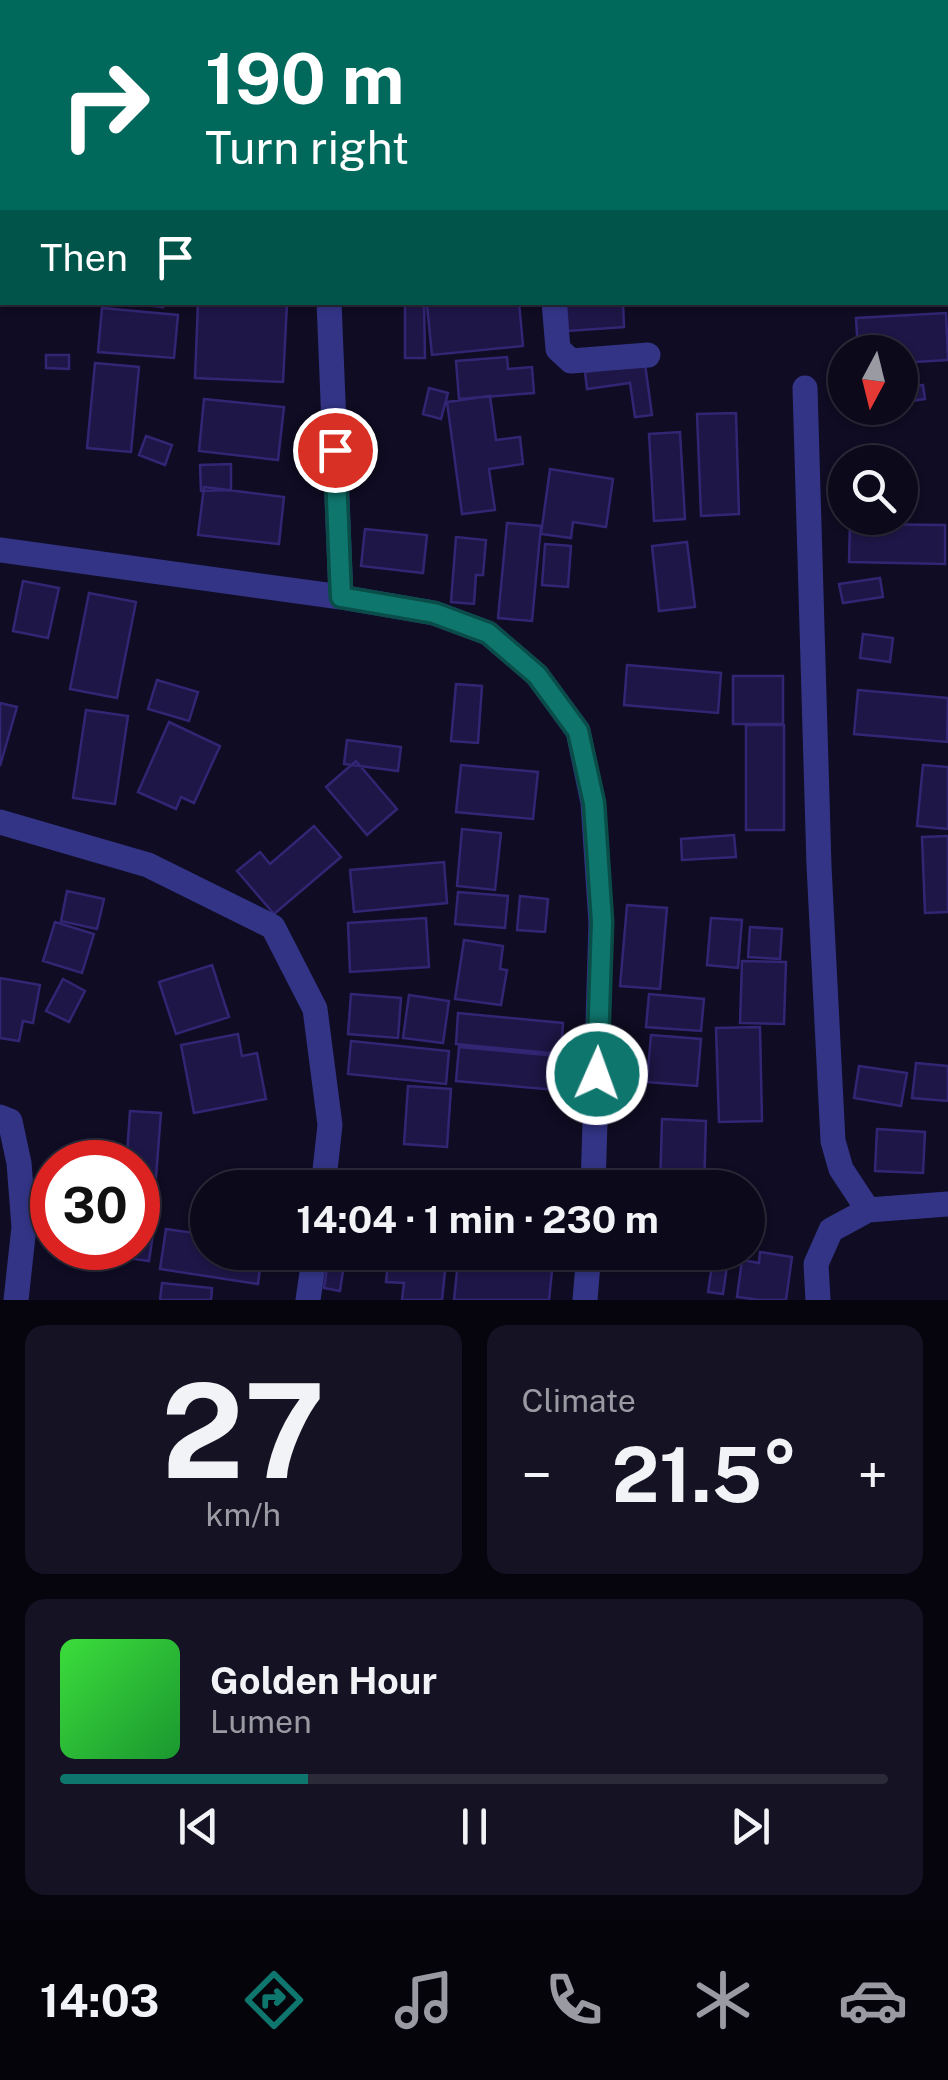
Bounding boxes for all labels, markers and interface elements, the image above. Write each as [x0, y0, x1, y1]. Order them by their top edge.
text: 190 m [205, 37, 404, 120]
icon: right [40, 40, 170, 170]
text: Turn right [205, 121, 409, 174]
icon: arrive [148, 230, 203, 285]
text: Then [40, 235, 128, 280]
north arrow [828, 335, 918, 425]
map controls [828, 335, 918, 535]
pin [293, 408, 378, 493]
icon: arrive [308, 423, 363, 478]
button: search [828, 445, 918, 535]
position arrow [545, 1022, 649, 1126]
speed limit sign: 30 [30, 1140, 160, 1270]
text: 14:04 · 1 min · 230 m [296, 1197, 659, 1242]
text: 27 [161, 1355, 325, 1507]
text: Climate [522, 1382, 636, 1419]
text: 21.5° [612, 1431, 798, 1519]
text: − [522, 1443, 552, 1507]
text: + [858, 1443, 888, 1507]
text: km/h [206, 1496, 281, 1533]
text: Golden Hour [210, 1658, 437, 1703]
text: Lumen [210, 1703, 312, 1740]
icon: previous [171, 1799, 226, 1854]
icon: pause [447, 1799, 502, 1854]
icon: next [723, 1799, 778, 1854]
icon: directions [239, 1965, 309, 2035]
icon: music [389, 1965, 459, 2035]
icon: phone [539, 1965, 609, 2035]
icon: climate [688, 1965, 758, 2035]
icon: car [838, 1965, 908, 2035]
text: 14:03 [40, 1974, 160, 2027]

